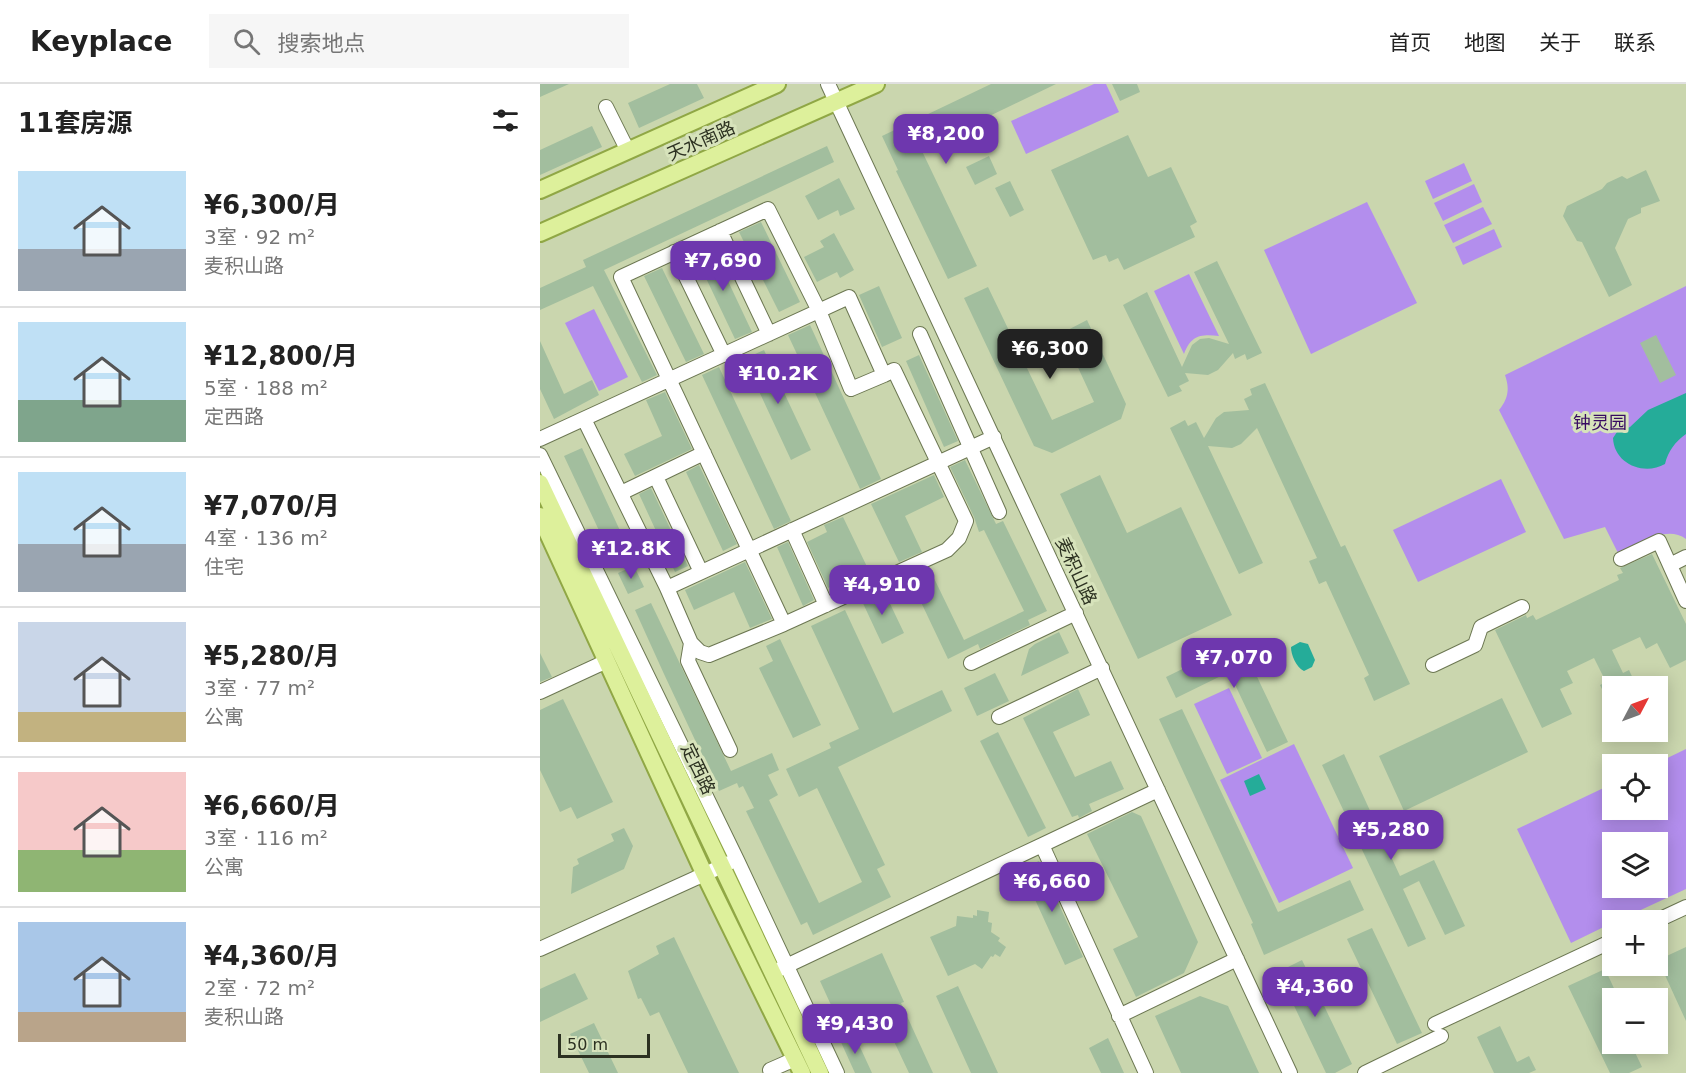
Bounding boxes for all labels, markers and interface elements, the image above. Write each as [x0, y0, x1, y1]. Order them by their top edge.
search box [209, 14, 629, 68]
text: Keyplace [30, 25, 173, 58]
icon: search [230, 25, 263, 58]
text: 搜索地点 [278, 31, 366, 56]
text: 首页 [1389, 31, 1431, 55]
text: 地图 [1464, 31, 1506, 55]
text: 关于 [1539, 31, 1581, 55]
text: 联系 [1614, 31, 1656, 55]
icon: filters [489, 104, 522, 137]
text: 11套房源 [18, 108, 132, 138]
pin: ¥8,200 [897, 114, 995, 165]
street label: 天水南路 [664, 116, 738, 165]
text: ¥8,200 [907, 121, 985, 145]
text: ¥6,300/月 [204, 190, 340, 220]
icon: home [66, 195, 138, 267]
text: 3室 · 92 m² [204, 225, 315, 249]
pin: ¥7,690 [674, 241, 772, 292]
text: ¥7,690 [684, 248, 762, 272]
text: 麦积山路 [204, 254, 284, 278]
pin: ¥6,300 [1001, 329, 1099, 380]
text: ¥6,300 [1011, 336, 1089, 360]
text: ¥12,800/月 [204, 341, 358, 371]
icon: home [66, 346, 138, 418]
pin: ¥10.2K [729, 354, 827, 405]
text: ¥10.2K [739, 361, 817, 385]
text: 5室 · 188 m² [204, 376, 328, 400]
text: 定西路 [204, 405, 264, 429]
park label: 钟灵园 [1573, 412, 1627, 433]
text: ¥7,070/月 [204, 491, 340, 521]
icon: home [66, 496, 138, 568]
text: 4室 · 136 m² [204, 526, 328, 550]
pin: ¥12.8K [582, 529, 680, 580]
street label: 麦积山路 [1052, 534, 1101, 608]
text: ¥12.8K [592, 536, 670, 560]
text: 住宅 [204, 555, 244, 579]
pin: ¥4,910 [833, 565, 931, 616]
text: ¥4,910 [843, 572, 921, 596]
pin: ¥7,070 [1185, 638, 1283, 689]
text: ¥5,280/月 [204, 641, 340, 671]
text: ¥7,070 [1195, 645, 1273, 669]
icon: home [66, 646, 138, 718]
text: 3室 · 77 m² [204, 676, 315, 700]
north arrow [1602, 676, 1668, 742]
map controls [1602, 676, 1668, 1054]
text: 公寓 [204, 705, 244, 729]
street label: 定西路 [677, 740, 720, 798]
button: locate [1602, 754, 1668, 820]
text: ¥6,660/月 [204, 791, 340, 821]
icon: home [66, 796, 138, 868]
pin: ¥5,280 [1342, 810, 1440, 861]
text: ¥5,280 [1352, 817, 1430, 841]
text: 3室 · 116 m² [204, 826, 328, 850]
button: layers [1602, 832, 1668, 898]
text: 公寓 [204, 855, 244, 879]
pin: ¥6,660 [1003, 862, 1101, 913]
text: ¥6,660 [1013, 869, 1091, 893]
button: + [1602, 910, 1668, 976]
text: ¥4,360/月 [204, 941, 340, 971]
icon: home [66, 946, 138, 1018]
pin: ¥4,360 [1266, 967, 1364, 1018]
text: ¥4,360 [1276, 974, 1354, 998]
text: 2室 · 72 m² [204, 976, 315, 1000]
button: − [1602, 988, 1668, 1054]
pin: ¥9,430 [806, 1004, 904, 1055]
text: 麦积山路 [204, 1005, 284, 1029]
text: ¥9,430 [816, 1011, 894, 1035]
scale bar [558, 1031, 650, 1058]
text: 50 m [567, 1035, 608, 1054]

